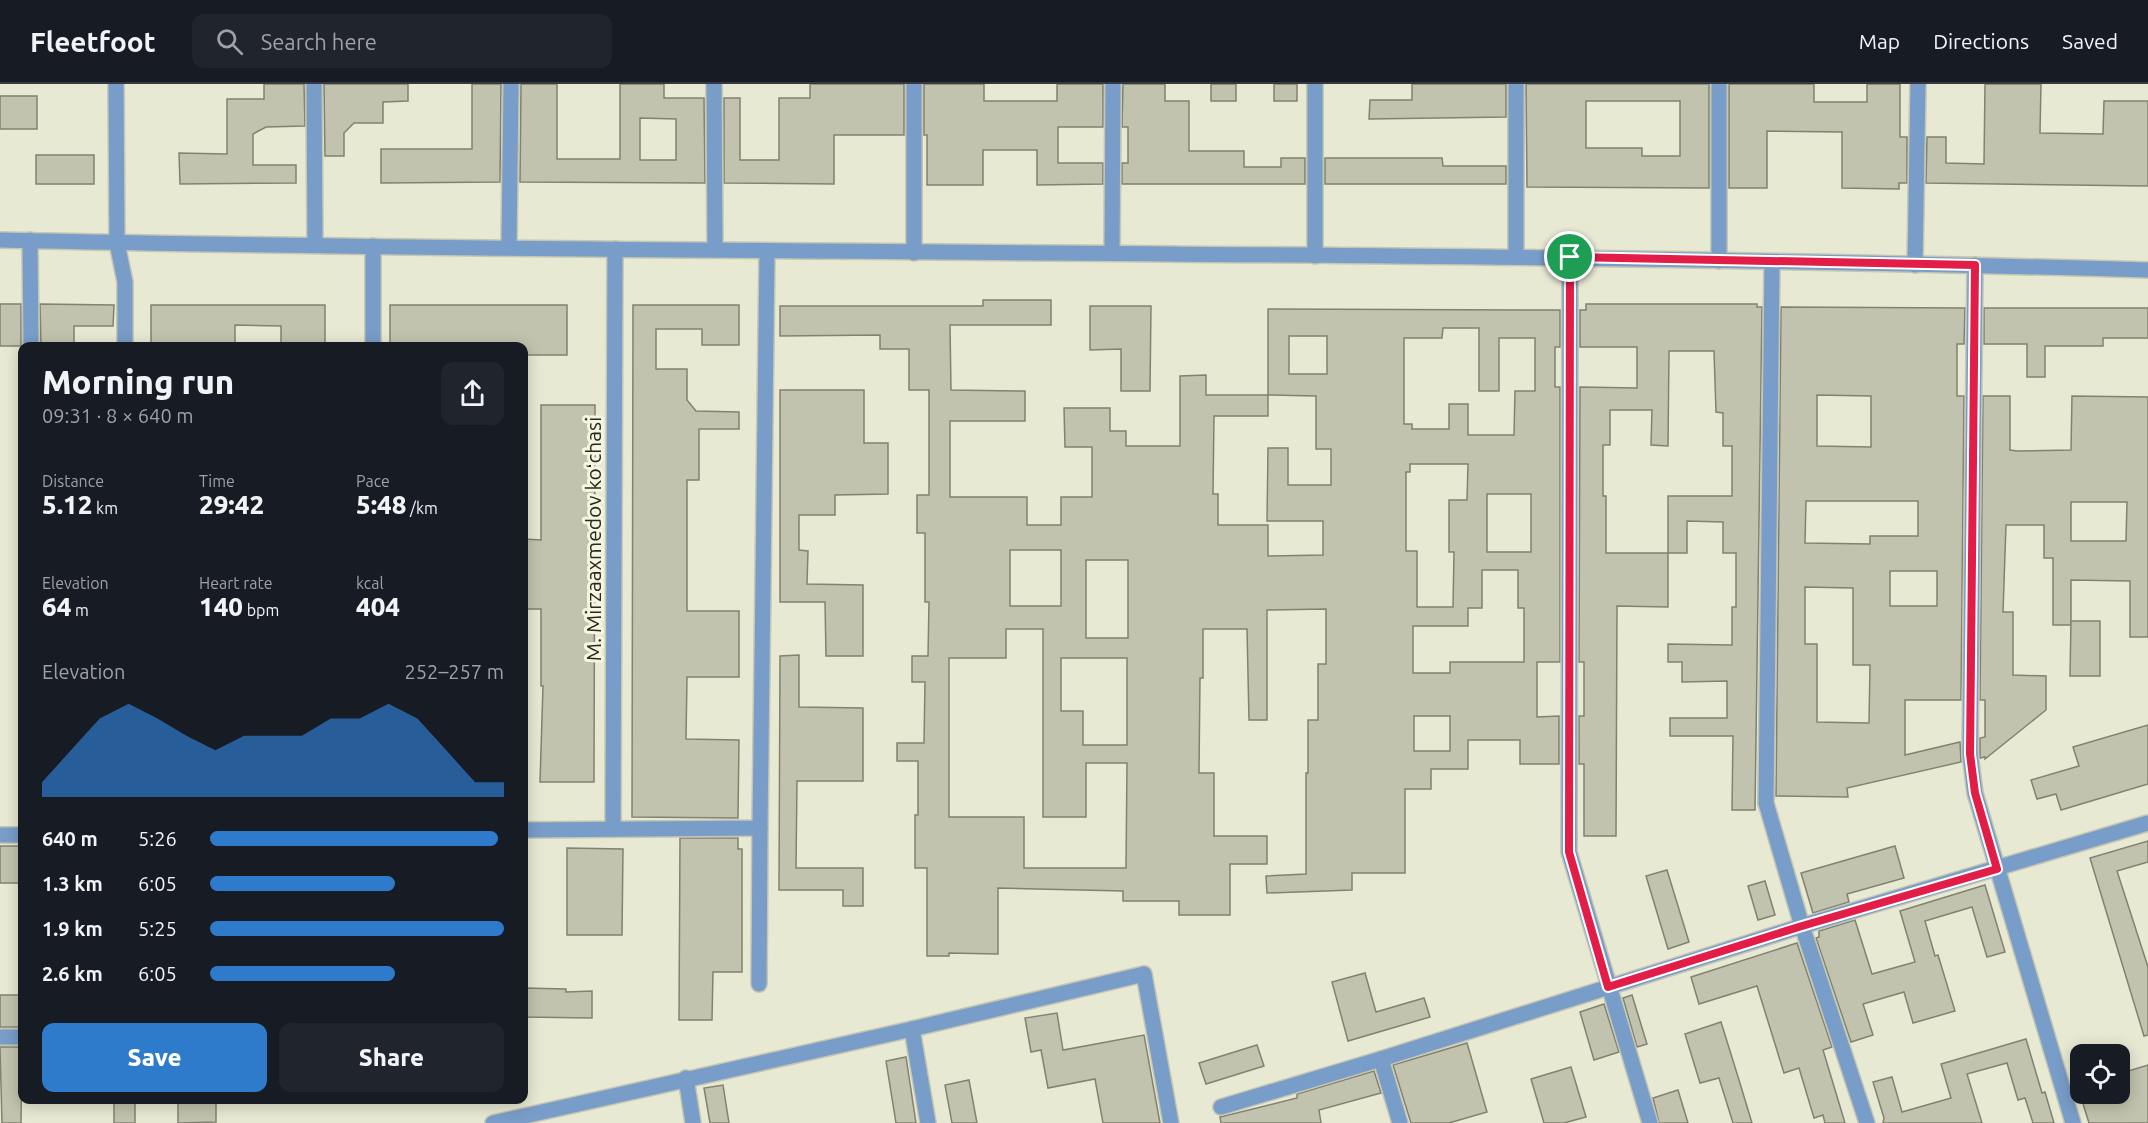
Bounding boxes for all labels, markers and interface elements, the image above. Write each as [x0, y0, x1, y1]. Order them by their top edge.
search box [192, 14, 612, 68]
icon: search [213, 25, 246, 58]
text: Fleetfoot [30, 26, 156, 57]
text: Search here [261, 29, 377, 54]
text: Map [1859, 29, 1900, 53]
text: Directions [1933, 29, 2029, 53]
text: Saved [2062, 29, 2118, 53]
pin [1544, 231, 1595, 282]
icon: arrive [1553, 240, 1586, 273]
button: share [441, 362, 504, 425]
text: Morning run [42, 363, 234, 400]
text: 09:31 · 8 × 640 m [42, 404, 194, 427]
street label: M. Mirzaaxmedov koʻchasi [581, 417, 605, 661]
text: Distance [42, 472, 104, 490]
text: Time [199, 472, 235, 490]
text: Pace [356, 472, 390, 490]
text: 5.12 [42, 490, 92, 519]
text: 29:42 [199, 490, 264, 519]
text: 5:48 [356, 490, 406, 519]
text: km [92, 499, 118, 517]
text: /km [406, 499, 438, 517]
text: Elevation [42, 574, 109, 592]
text: Heart rate [199, 574, 273, 592]
text: kcal [356, 574, 384, 592]
text: 64 [42, 592, 71, 621]
text: 140 [199, 592, 243, 621]
text: 404 [356, 592, 400, 621]
text: m [71, 601, 89, 619]
text: bpm [243, 601, 279, 619]
text: Elevation [42, 660, 125, 683]
text: 252–257 m [405, 660, 504, 683]
text: 640 m [42, 827, 98, 850]
text: 5:26 [138, 827, 177, 850]
text: 1.3 km [42, 872, 103, 895]
text: 6:05 [138, 872, 177, 895]
text: 1.9 km [42, 917, 103, 940]
text: 5:25 [138, 917, 177, 940]
text: 2.6 km [42, 962, 103, 985]
text: 6:05 [138, 962, 177, 985]
button: Save [42, 1023, 267, 1092]
button: Share [279, 1023, 504, 1092]
map controls [2070, 1044, 2130, 1104]
button: locate [2070, 1044, 2130, 1104]

